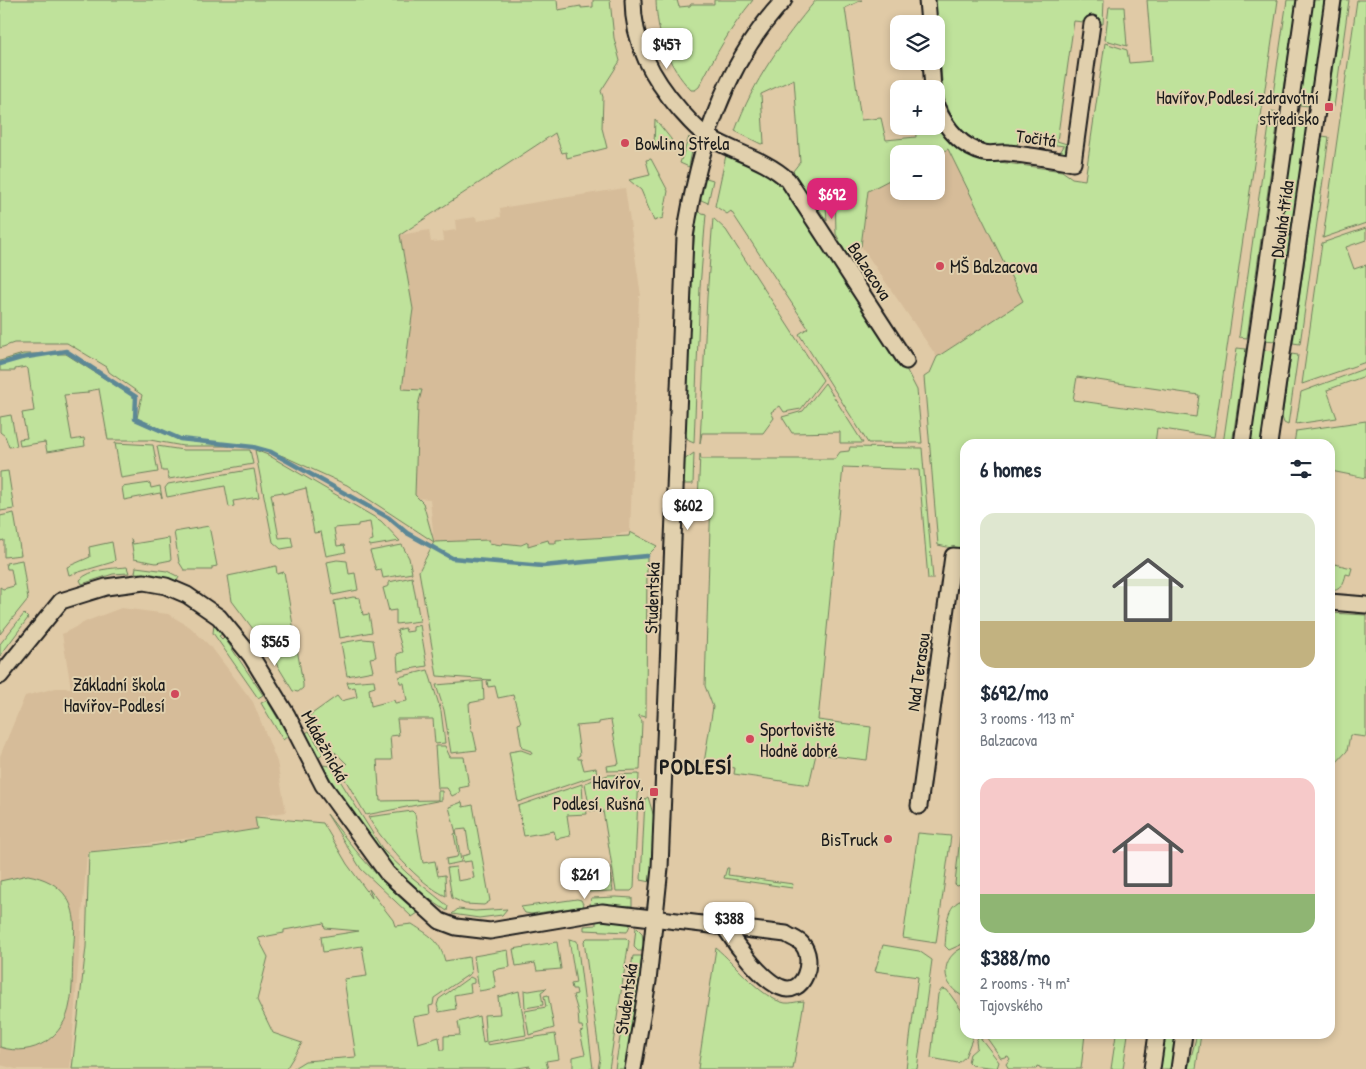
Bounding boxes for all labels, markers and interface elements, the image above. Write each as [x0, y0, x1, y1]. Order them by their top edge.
map controls [890, 15, 945, 200]
button: layers [890, 15, 945, 70]
pin: $457 [637, 28, 697, 70]
text: $457 [653, 33, 681, 55]
button: + [890, 80, 945, 135]
place label: Havířov,Podlesí,zdravotní středisko [1156, 85, 1319, 131]
marker: Havířov,Podlesí,zdravotní středisko [1323, 101, 1335, 113]
street label: Točitá [1014, 123, 1058, 153]
place label: Bowling Střela [635, 131, 729, 156]
marker: Bowling Střela [619, 137, 631, 149]
button: − [890, 145, 945, 200]
pin: $692 [802, 178, 862, 220]
street label: Dlouhá třída [1264, 179, 1300, 259]
text: $692 [818, 183, 846, 205]
street label: Balzacova [842, 237, 898, 305]
place label: MŠ Balzacova [950, 254, 1037, 279]
marker: MŠ Balzacova [934, 260, 946, 272]
text: 6 homes [980, 455, 1041, 484]
icon: filters [1287, 455, 1315, 483]
pin: $602 [658, 488, 718, 531]
text: $602 [673, 494, 703, 516]
icon: home [1103, 545, 1193, 635]
street label: Studentská [638, 562, 666, 634]
pin: $565 [245, 624, 305, 667]
text: $565 [261, 630, 289, 652]
street label: Nad Terasou [900, 631, 936, 713]
place label: Základní škola Havířov-Podlesí [64, 672, 165, 718]
text: $692/mo [980, 678, 1048, 707]
marker: Základní škola Havířov-Podlesí [169, 688, 181, 700]
street label: Mládežnická [295, 706, 355, 786]
text: 3 rooms · 113 m² [980, 707, 1075, 729]
place label: Sportoviště Hodně dobré [760, 717, 838, 763]
text: Balzacova [980, 729, 1037, 751]
marker: Sportoviště Hodně dobré [744, 733, 756, 745]
district label: PODLESÍ [659, 751, 733, 781]
place label: Havířov, Podlesí, Rušná [553, 770, 644, 816]
marker: Havířov, Podlesí, Rušná [648, 786, 660, 798]
icon: home [1103, 810, 1193, 900]
place label: BisTruck [821, 827, 879, 852]
marker: BisTruck [882, 833, 894, 845]
pin: $261 [555, 858, 615, 900]
text: $261 [571, 863, 599, 885]
pin: $388 [699, 902, 759, 944]
text: $388 [714, 907, 744, 929]
text: $388/mo [980, 943, 1050, 972]
street label: Studentská [609, 962, 643, 1036]
text: 2 rooms · 74 m² [980, 972, 1070, 994]
text: Tajovského [980, 994, 1043, 1016]

